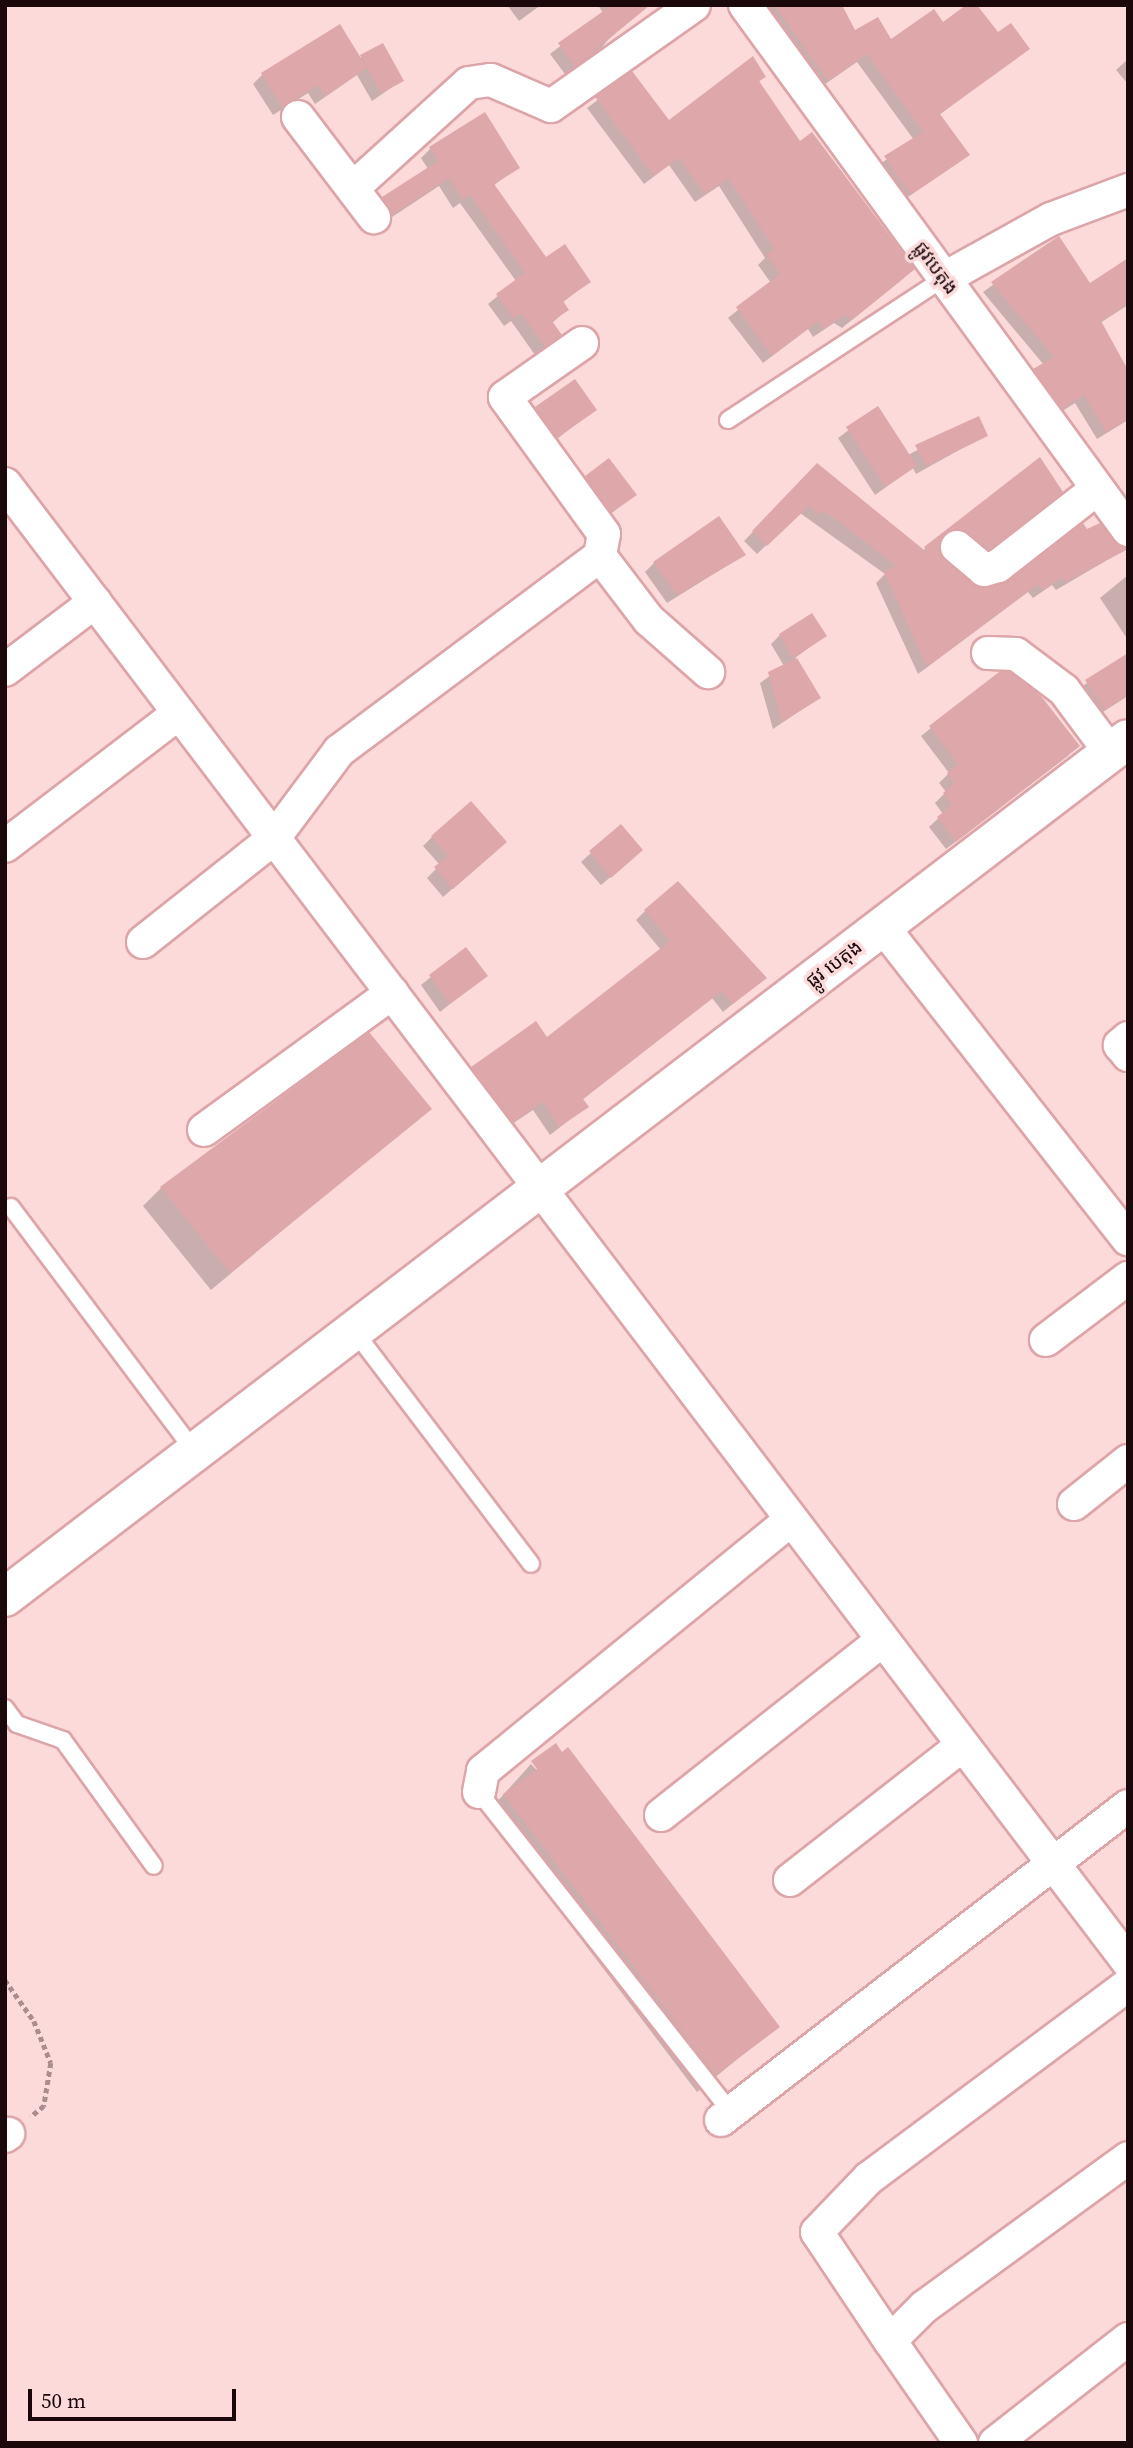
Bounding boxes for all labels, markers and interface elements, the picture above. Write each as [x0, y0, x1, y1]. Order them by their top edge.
street label: ផ្លូវបេតុង [909, 237, 963, 299]
street label: ផ្លូវ បេតុង [801, 936, 867, 992]
scale bar [32, 2374, 240, 2418]
text: 50 m [41, 2386, 86, 2415]

